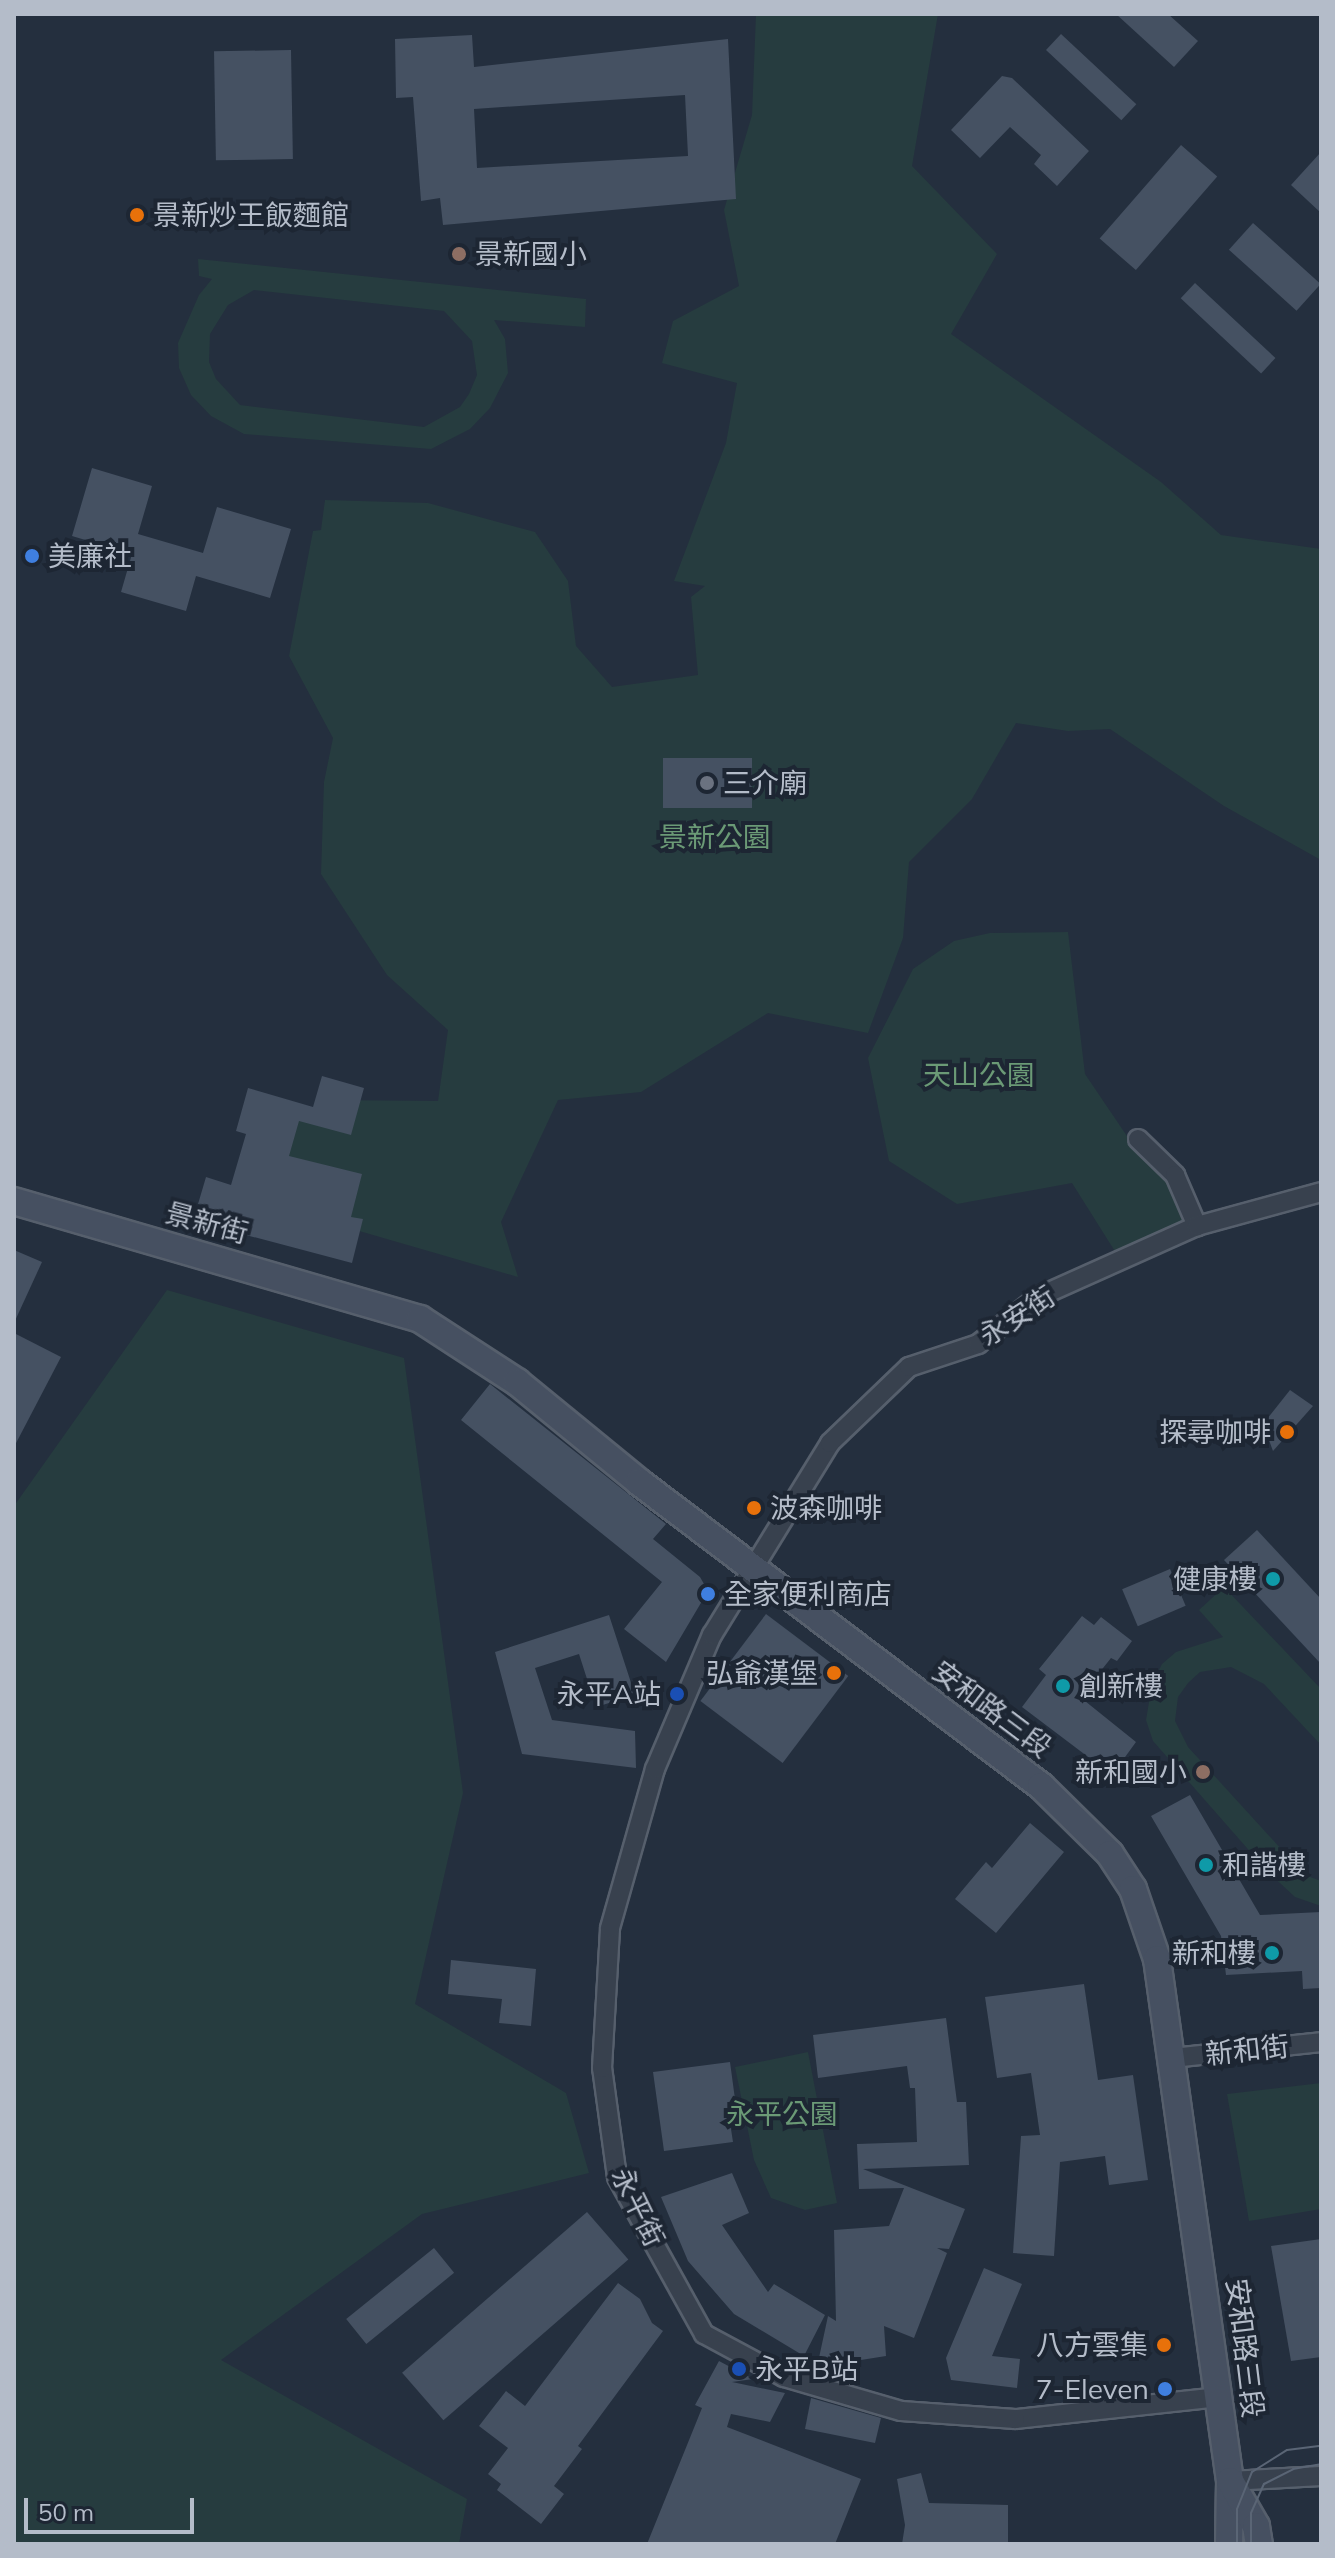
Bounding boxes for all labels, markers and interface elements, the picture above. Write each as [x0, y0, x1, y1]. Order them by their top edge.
place label: 景新炒王飯麵館 [153, 198, 349, 232]
marker: 景新炒王飯麵館 [128, 206, 146, 224]
place label: 景新國小 [475, 237, 587, 271]
marker: 景新國小 [450, 245, 468, 263]
place label: 美廉社 [48, 539, 132, 573]
marker: 美廉社 [23, 547, 41, 565]
place label: 三介廟 [723, 766, 807, 800]
marker: 三介廟 [698, 774, 716, 792]
park label: 景新公園 [659, 820, 771, 854]
park label: 天山公園 [923, 1058, 1035, 1092]
street label: 景新街 [162, 1196, 252, 1250]
street label: 永安街 [973, 1279, 1061, 1353]
place label: 探尋咖啡 [1159, 1415, 1271, 1449]
marker: 探尋咖啡 [1278, 1423, 1296, 1441]
place label: 波森咖啡 [770, 1491, 882, 1525]
marker: 波森咖啡 [745, 1499, 763, 1517]
place label: 健康樓 [1173, 1562, 1257, 1596]
marker: 健康樓 [1264, 1570, 1282, 1588]
place label: 全家便利商店 [724, 1577, 892, 1611]
marker: 全家便利商店 [699, 1585, 717, 1603]
street label: 安和路三段 [926, 1653, 1058, 1765]
place label: 弘爺漢堡 [706, 1656, 818, 1690]
marker: 弘爺漢堡 [825, 1664, 843, 1682]
place label: 創新樓 [1079, 1669, 1163, 1703]
place label: 永平A站 [556, 1677, 661, 1711]
marker: 創新樓 [1054, 1677, 1072, 1695]
marker: 永平A站 [668, 1685, 686, 1703]
place label: 新和國小 [1075, 1755, 1187, 1789]
marker: 新和國小 [1194, 1763, 1212, 1781]
place label: 和諧樓 [1222, 1848, 1306, 1882]
marker: 和諧樓 [1197, 1856, 1215, 1874]
place label: 新和樓 [1172, 1936, 1256, 1970]
marker: 新和樓 [1263, 1944, 1281, 1962]
street label: 新和街 [1203, 2029, 1291, 2071]
park label: 永平公園 [726, 2097, 838, 2131]
street label: 永平街 [604, 2162, 672, 2252]
street label: 安和路三段 [1220, 2276, 1270, 2420]
place label: 八方雲集 [1036, 2328, 1148, 2362]
marker: 八方雲集 [1155, 2336, 1173, 2354]
place label: 永平B站 [755, 2352, 858, 2386]
marker: 永平B站 [730, 2360, 748, 2378]
place label: 7-Eleven [1036, 2372, 1149, 2406]
marker: 7-Eleven [1156, 2380, 1174, 2398]
scale bar [28, 2482, 198, 2532]
text: 50 m [38, 2497, 94, 2527]

